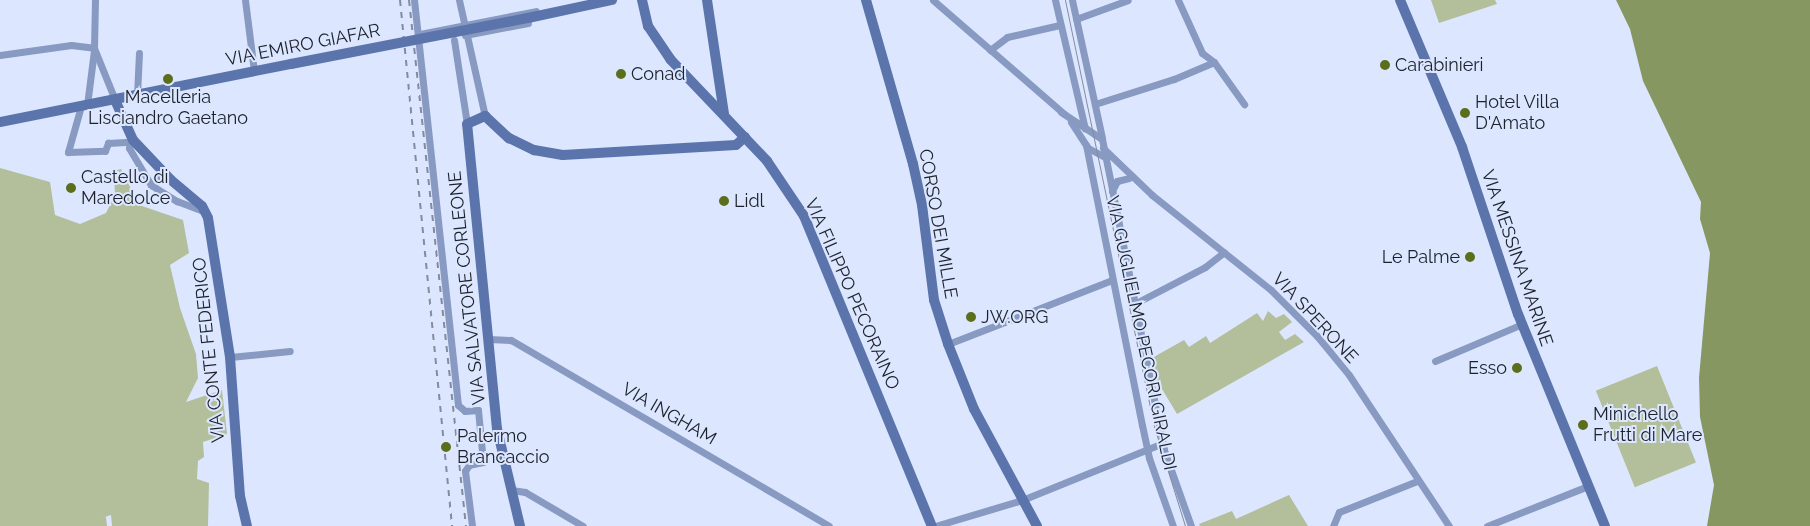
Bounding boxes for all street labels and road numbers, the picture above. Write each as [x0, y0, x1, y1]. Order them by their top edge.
street label: VIA EMIRO GIAFAR [224, 19, 382, 71]
street label: CORSO DEI MILLE [914, 147, 962, 301]
street label: VIA MESSINA MARINE [1476, 166, 1558, 350]
street label: VIA SALVATORE CORLEONE [444, 170, 490, 406]
street label: VIA GUGLIELMO PECORI GIRALDI [1101, 194, 1181, 472]
street label: VIA FILIPPO PECORAINO [800, 195, 904, 393]
street label: VIA CONTE FEDERICO [188, 256, 230, 444]
street label: VIA SPERONE [1267, 268, 1363, 368]
street label: VIA INGHAM [618, 378, 720, 450]

